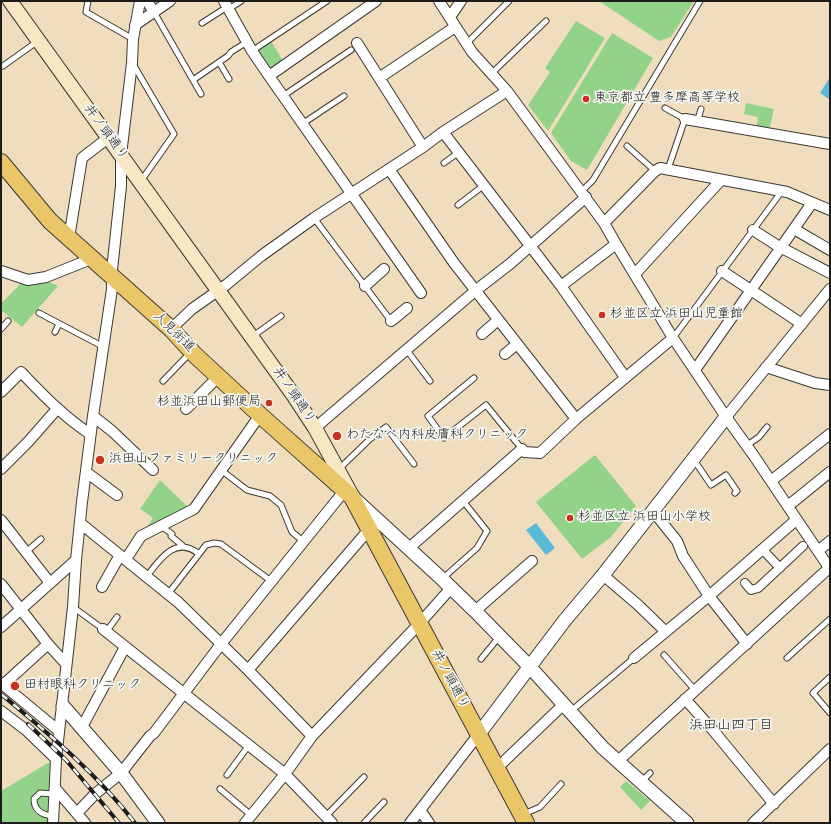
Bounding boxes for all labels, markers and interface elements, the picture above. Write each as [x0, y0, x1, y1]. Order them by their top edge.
place label: 東京都立 豊多摩高等学校 [594, 91, 740, 107]
marker: 東京都立 豊多摩高等学校 [581, 94, 591, 104]
street label: 井ノ頭通り [80, 102, 130, 164]
place label: 杉並区立 浜田山児童館 [610, 307, 743, 323]
street label: 人見街道 [149, 309, 197, 357]
marker: 杉並区立 浜田山児童館 [597, 310, 607, 320]
street label: 井ノ頭通り [268, 365, 318, 427]
place label: 杉並浜田山郵便局 [157, 395, 261, 411]
marker: 杉並浜田山郵便局 [264, 398, 274, 408]
place label: わたなべ内科皮膚科クリニック [346, 428, 528, 444]
marker: わたなべ内科皮膚科クリニック [331, 430, 343, 442]
place label: 浜田山ファミリークリニック [109, 452, 278, 468]
marker: 浜田山ファミリークリニック [94, 454, 106, 466]
place label: 杉並区立 浜田山小学校 [578, 510, 711, 526]
marker: 杉並区立 浜田山小学校 [565, 513, 575, 523]
street label: 井ノ頭通り [427, 648, 471, 712]
place label: 田村眼科クリニック [24, 678, 141, 694]
marker: 田村眼科クリニック [9, 680, 21, 692]
district label: 浜田山四丁目 [689, 719, 773, 735]

